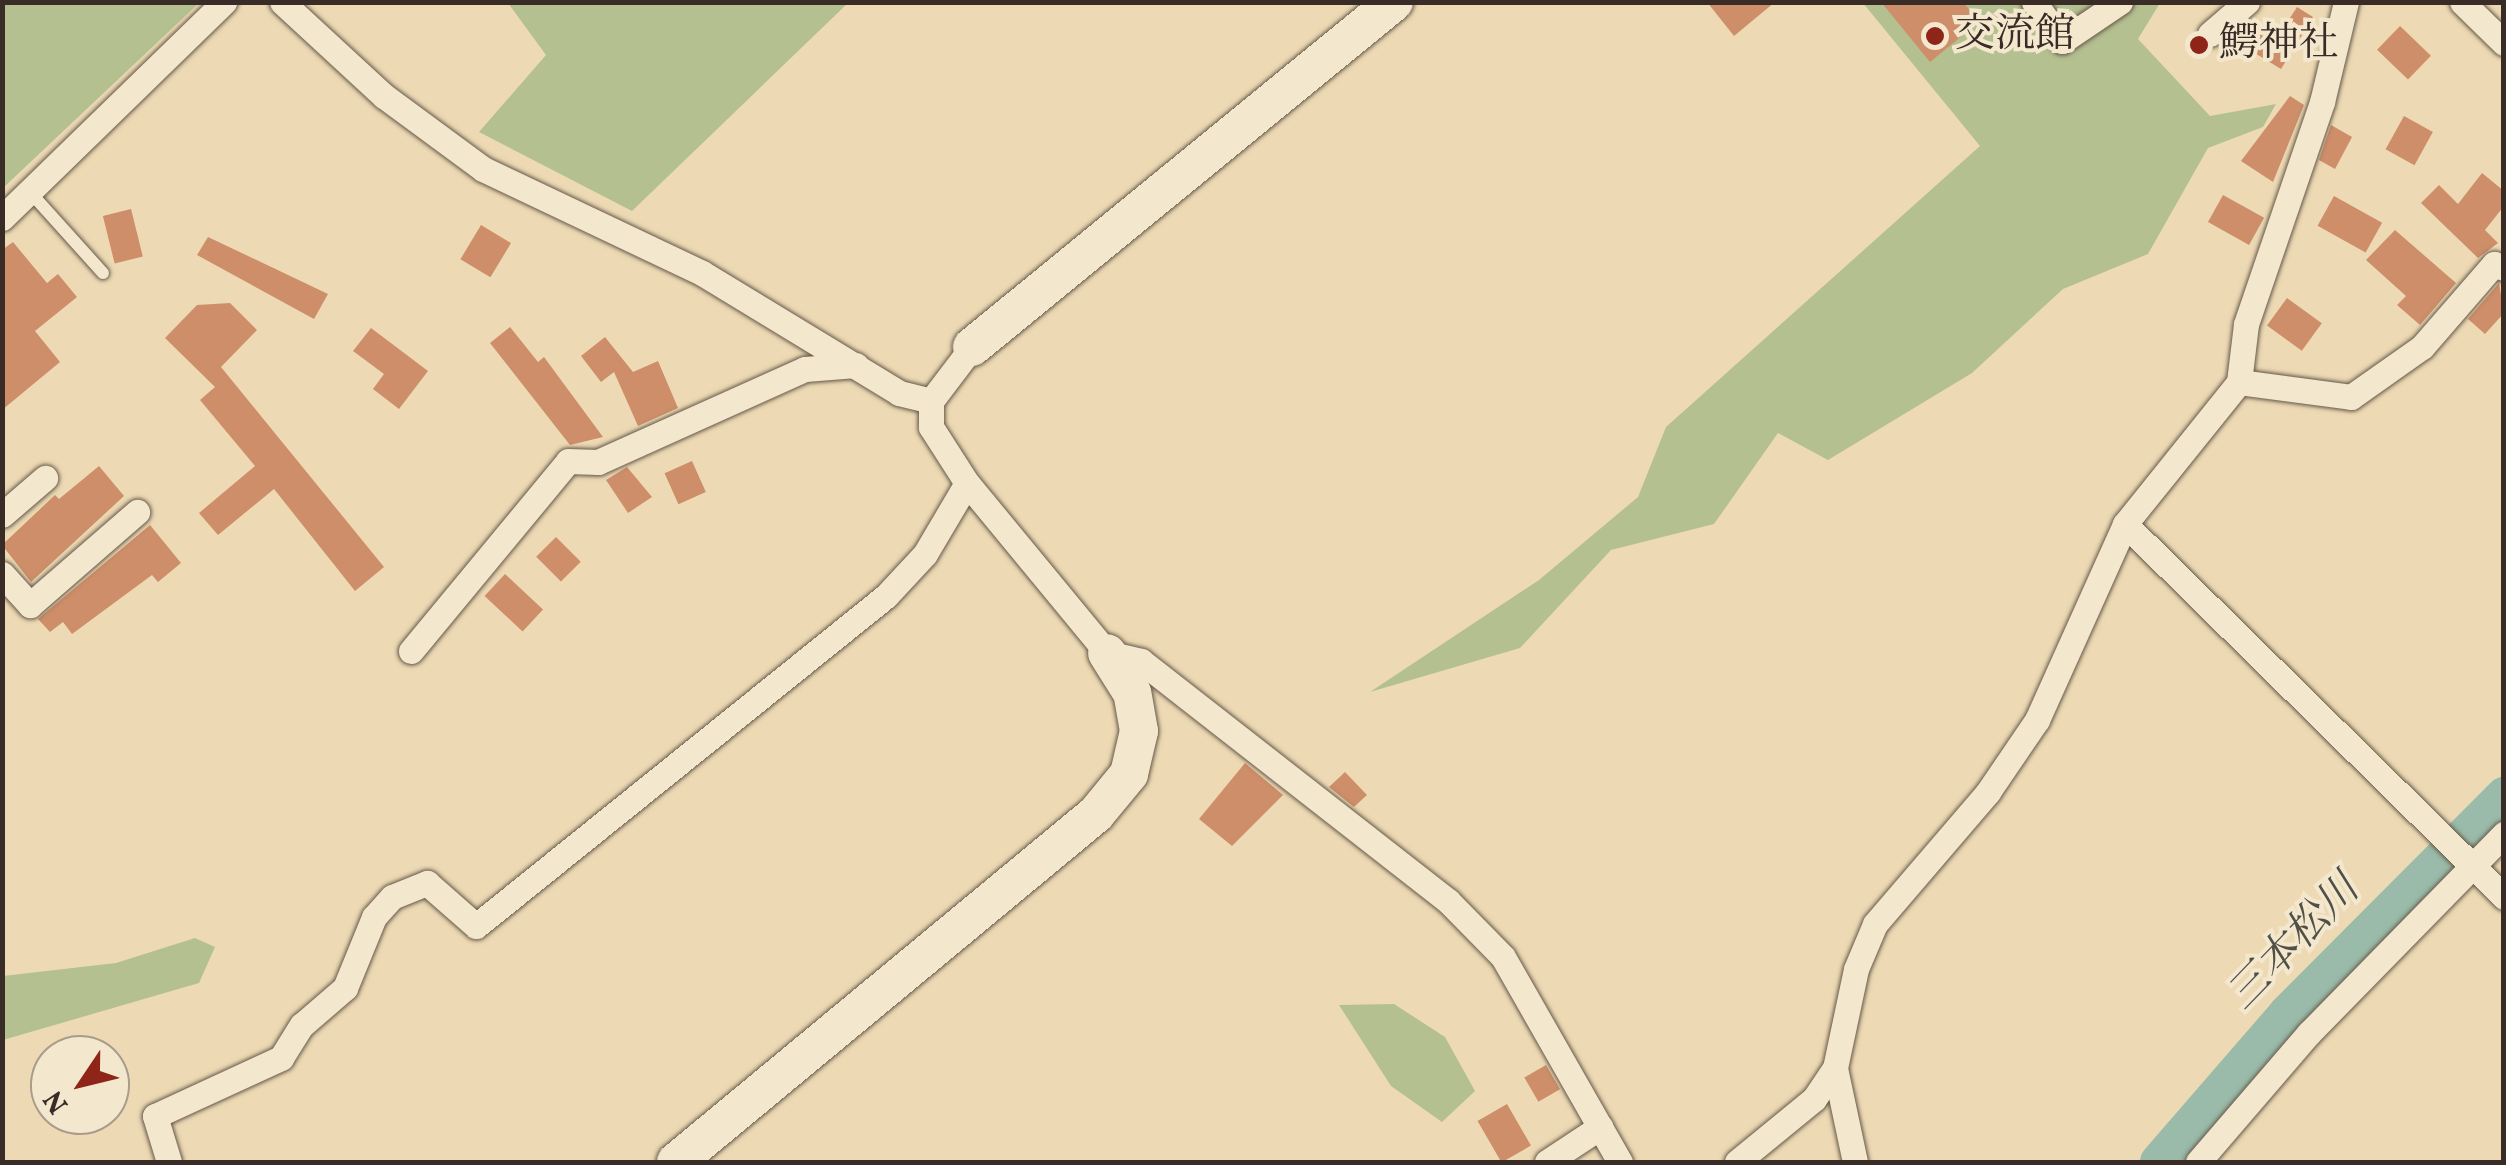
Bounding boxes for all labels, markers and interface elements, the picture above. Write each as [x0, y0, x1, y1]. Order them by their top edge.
place label: 交流館 [1955, 12, 2075, 60]
place label: 鰐神社 [2219, 21, 2339, 69]
marker: 交流館 [1924, 25, 1946, 47]
marker: 鰐神社 [2188, 34, 2210, 56]
water label: 三本松川 [2219, 866, 2371, 1022]
north arrow [30, 1035, 130, 1135]
text: N [35, 1082, 78, 1121]

